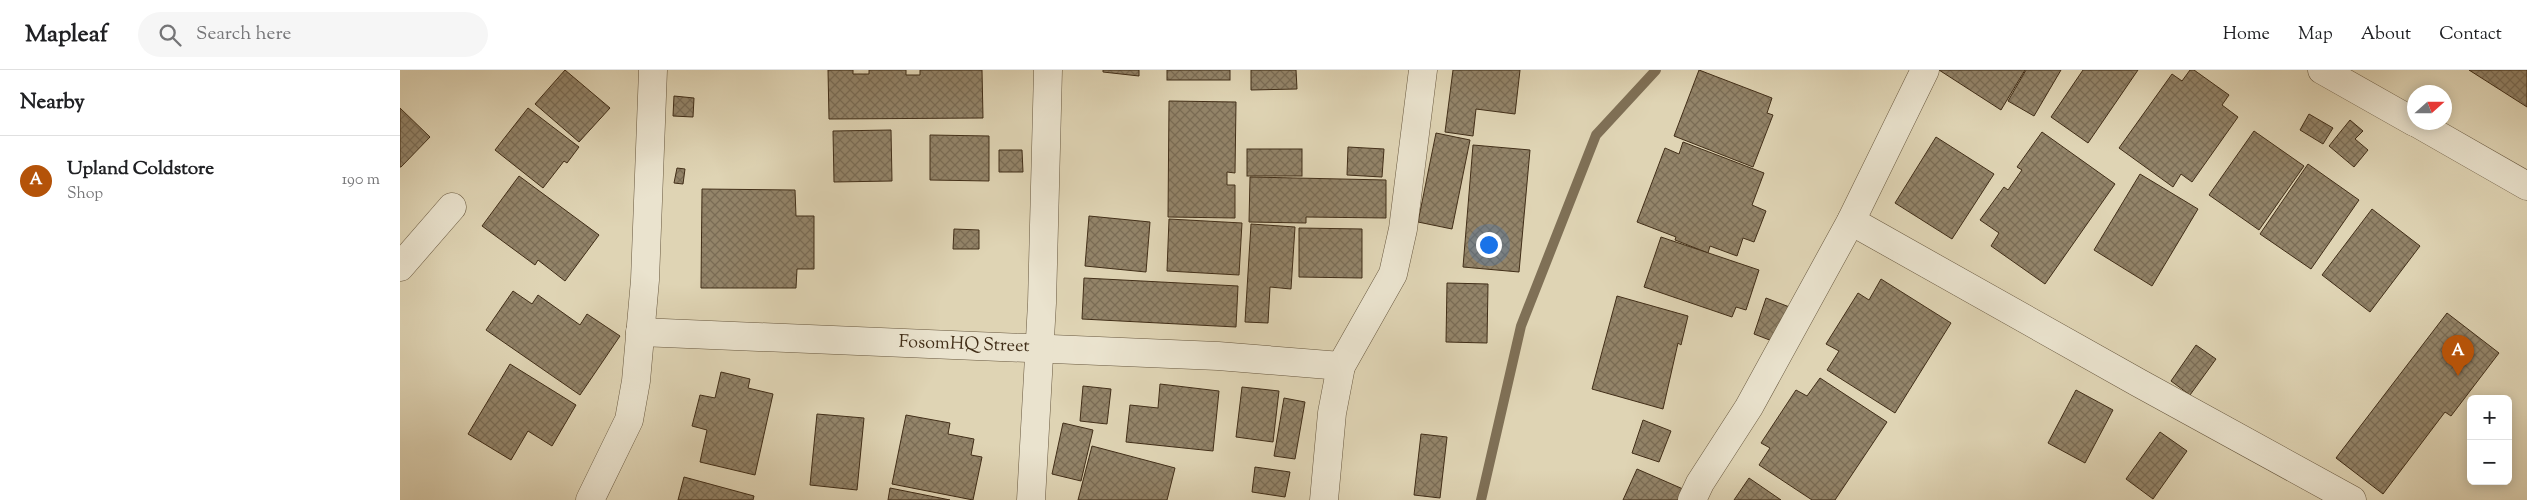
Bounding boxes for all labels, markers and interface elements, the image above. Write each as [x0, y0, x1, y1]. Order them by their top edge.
search box [138, 12, 488, 57]
text: Mapleaf [25, 18, 108, 52]
icon: search [156, 21, 184, 49]
text: Search here [196, 21, 291, 48]
text: Home [2223, 22, 2270, 48]
text: Map [2298, 22, 2333, 48]
text: About [2361, 22, 2411, 48]
text: Contact [2439, 22, 2502, 48]
north arrow [2407, 85, 2452, 130]
text: Nearby [20, 88, 85, 118]
text: Upland Coldstore [67, 156, 214, 183]
text: A [30, 169, 43, 192]
text: 190 m [342, 169, 380, 192]
text: Shop [67, 183, 103, 206]
your location [1476, 232, 1502, 258]
street label: FosomHQ Street [898, 330, 1030, 360]
pin: A [2442, 335, 2474, 376]
map controls [2467, 395, 2512, 485]
button: + [2467, 395, 2512, 440]
button: − [2467, 440, 2512, 485]

